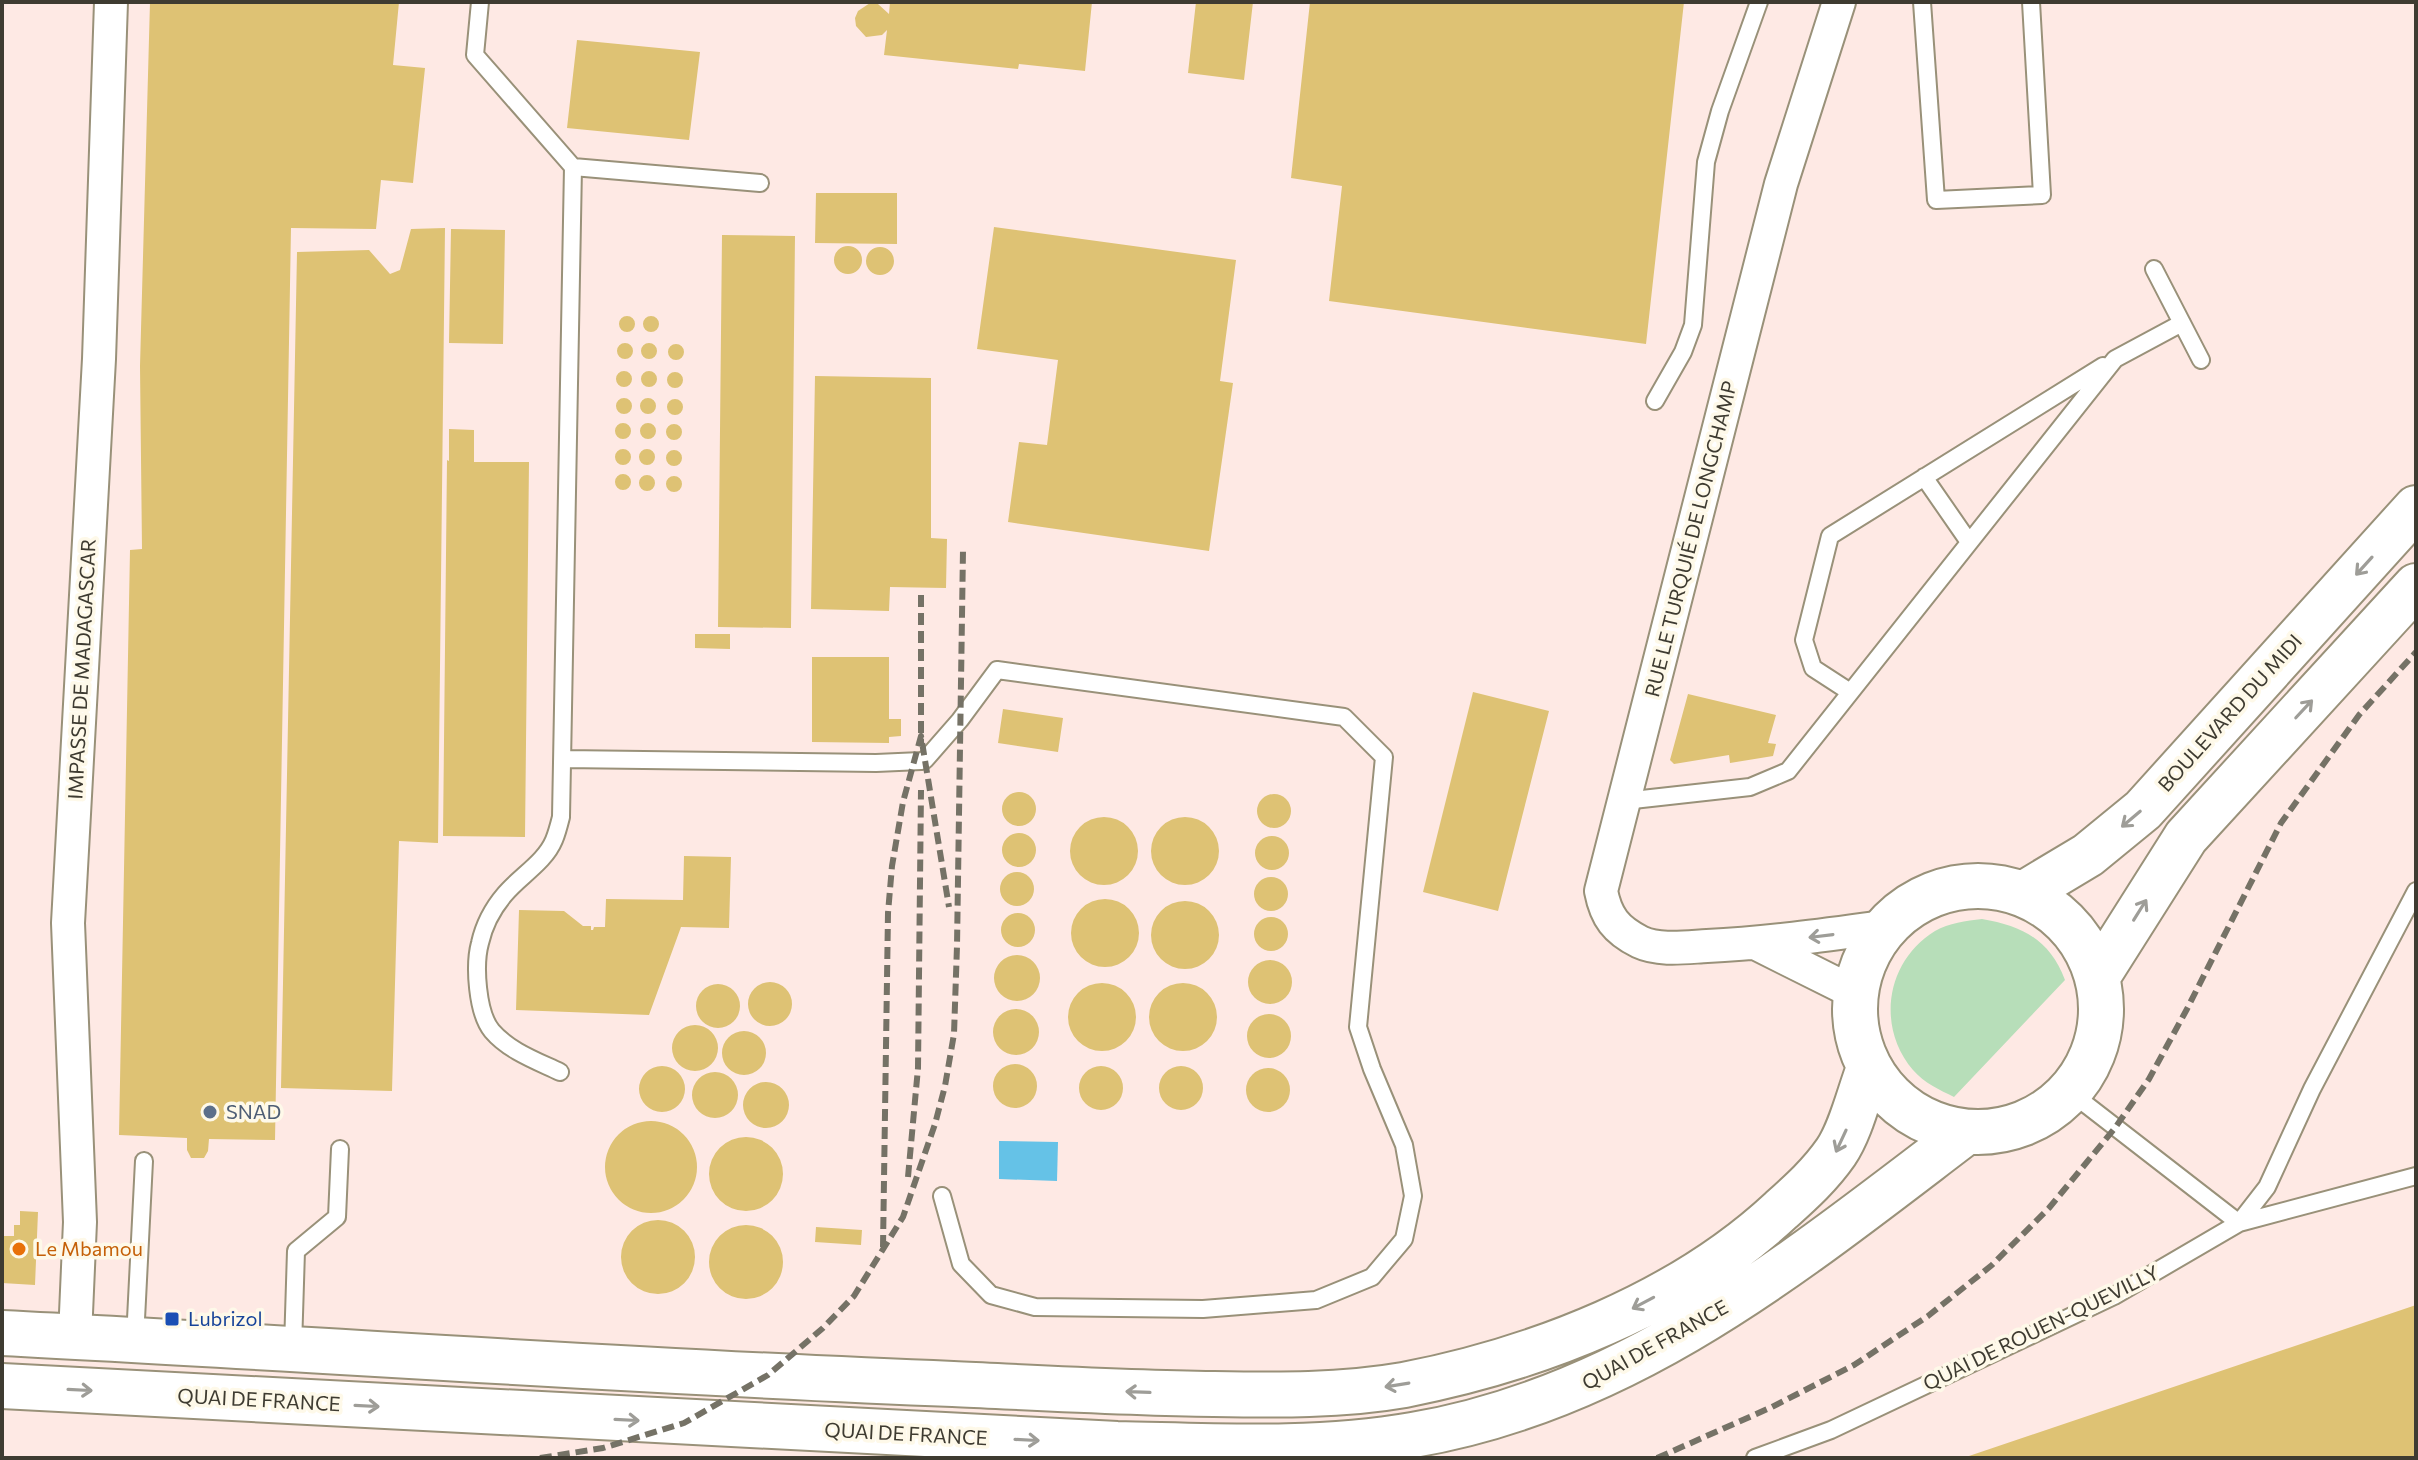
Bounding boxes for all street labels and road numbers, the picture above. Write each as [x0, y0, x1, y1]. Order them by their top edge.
street label: RUE LE TURQUIÉ DE LONGCHAMP [1639, 378, 1741, 699]
street label: IMPASSE DE MADAGASCAR [62, 538, 100, 800]
street label: BOULEVARD DU MIDI [2152, 629, 2306, 796]
street label: QUAI DE ROUEN-QUEVILLY [1919, 1259, 2162, 1395]
street label: QUAI DE FRANCE [1577, 1294, 1732, 1394]
street label: QUAI DE FRANCE [177, 1383, 341, 1415]
street label: QUAI DE FRANCE [824, 1417, 988, 1449]

